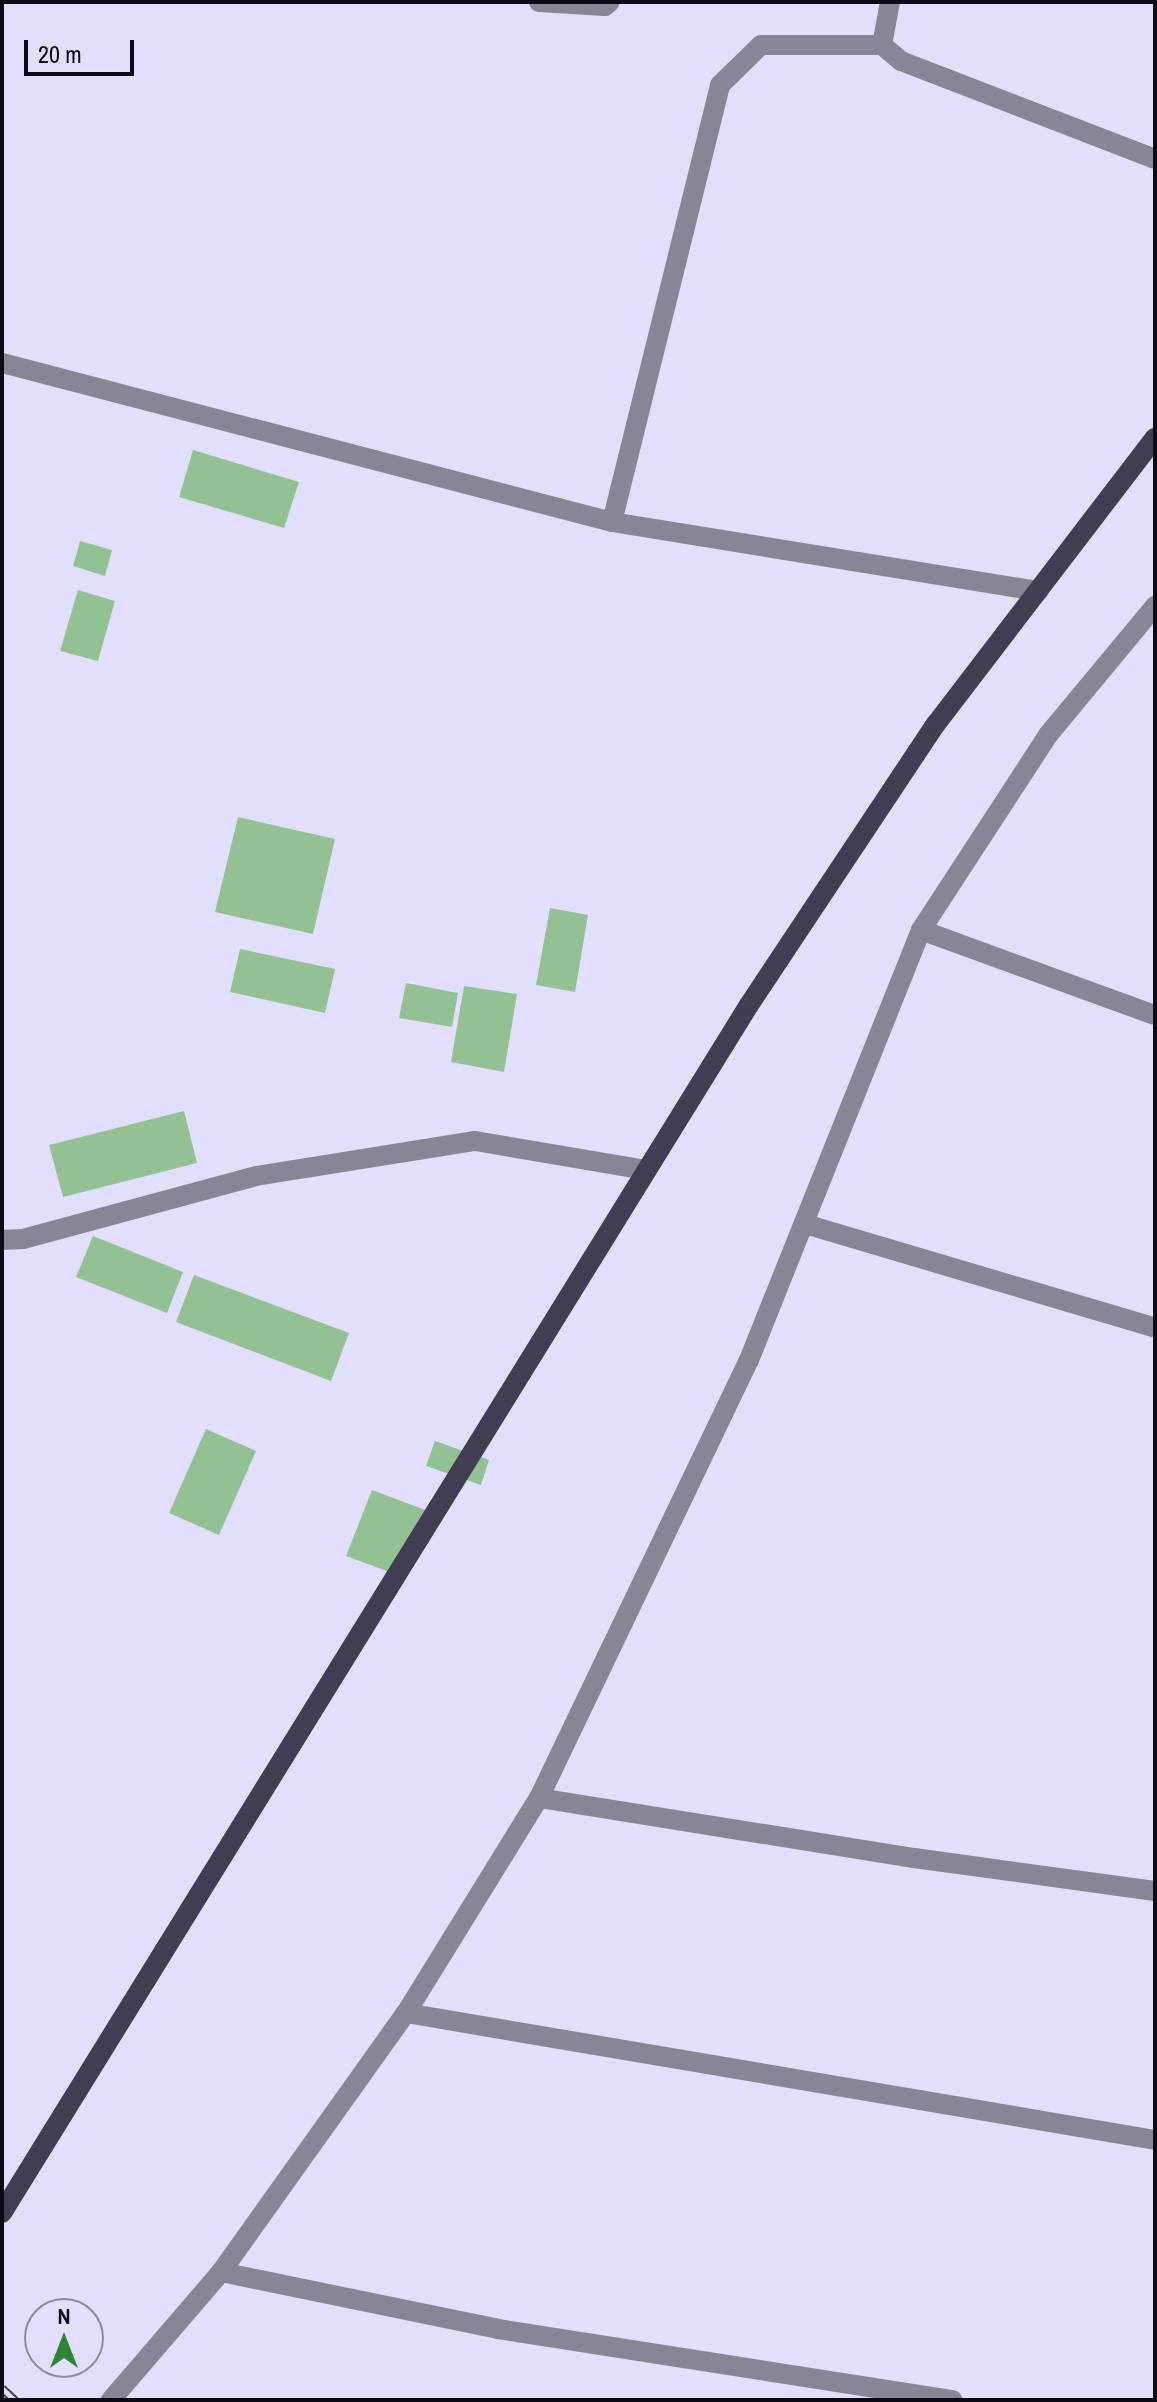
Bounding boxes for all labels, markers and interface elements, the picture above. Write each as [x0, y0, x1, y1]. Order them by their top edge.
scale bar [28, 24, 138, 74]
text: 20 m [38, 38, 82, 70]
north arrow [24, 2298, 104, 2378]
text: N [57, 2301, 71, 2331]

